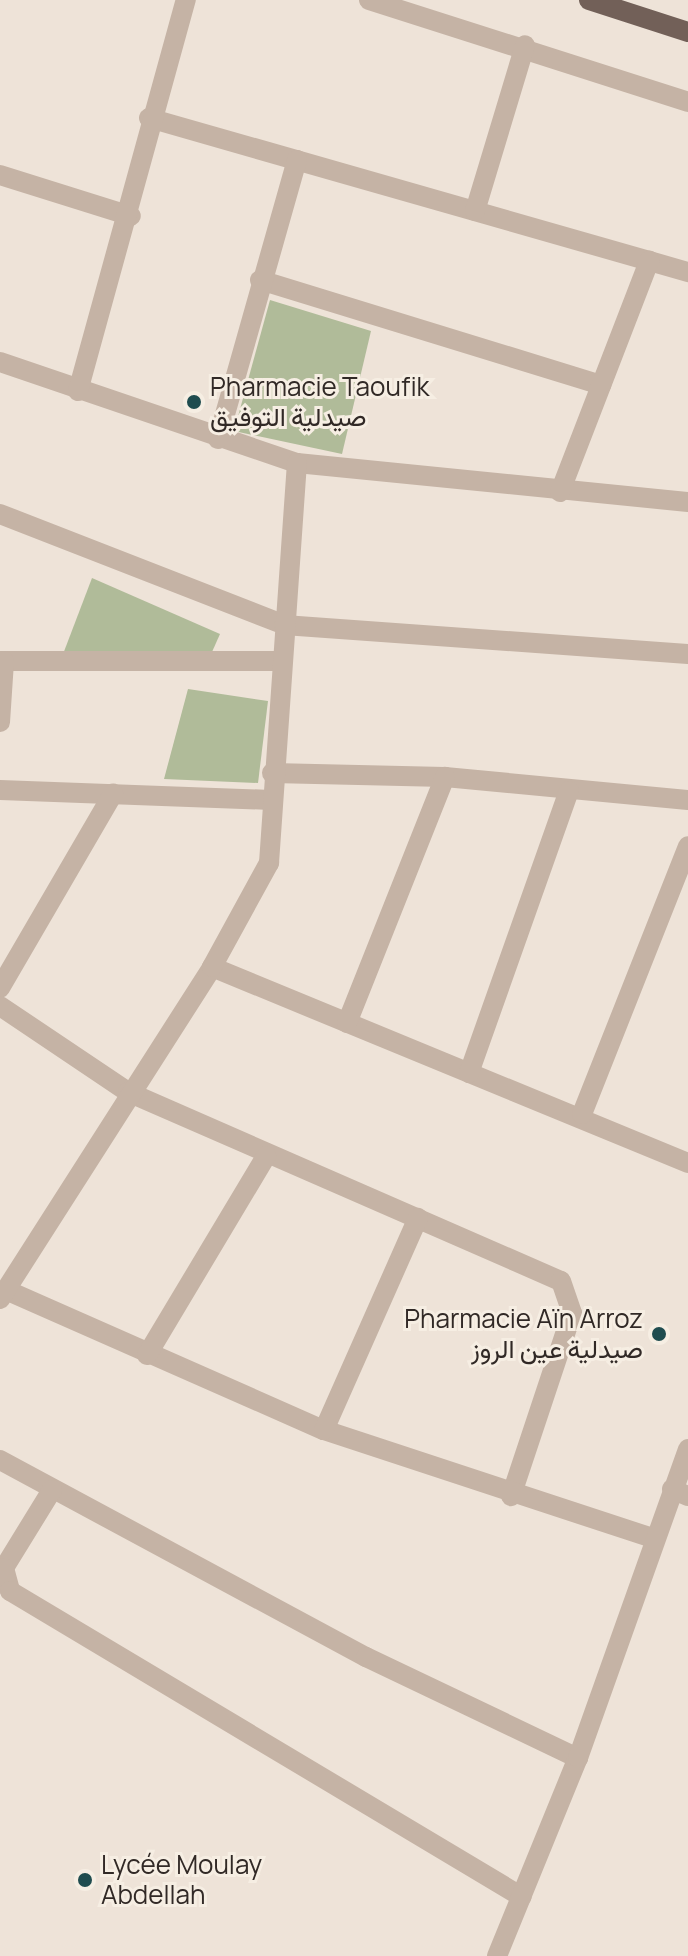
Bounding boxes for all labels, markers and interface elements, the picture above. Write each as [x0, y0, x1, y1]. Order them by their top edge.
place label: Pharmacie Taoufik صيدلية التوفيق [210, 371, 429, 432]
marker: Pharmacie Taoufik صيدلية التوفيق [185, 393, 203, 411]
place label: Pharmacie Aïn Arroz صيدلية عين الروز [404, 1303, 643, 1364]
marker: Pharmacie Aïn Arroz صيدلية عين الروز [650, 1325, 668, 1343]
place label: Lycée Moulay Abdellah [101, 1849, 262, 1910]
marker: Lycée Moulay Abdellah [76, 1871, 94, 1889]

